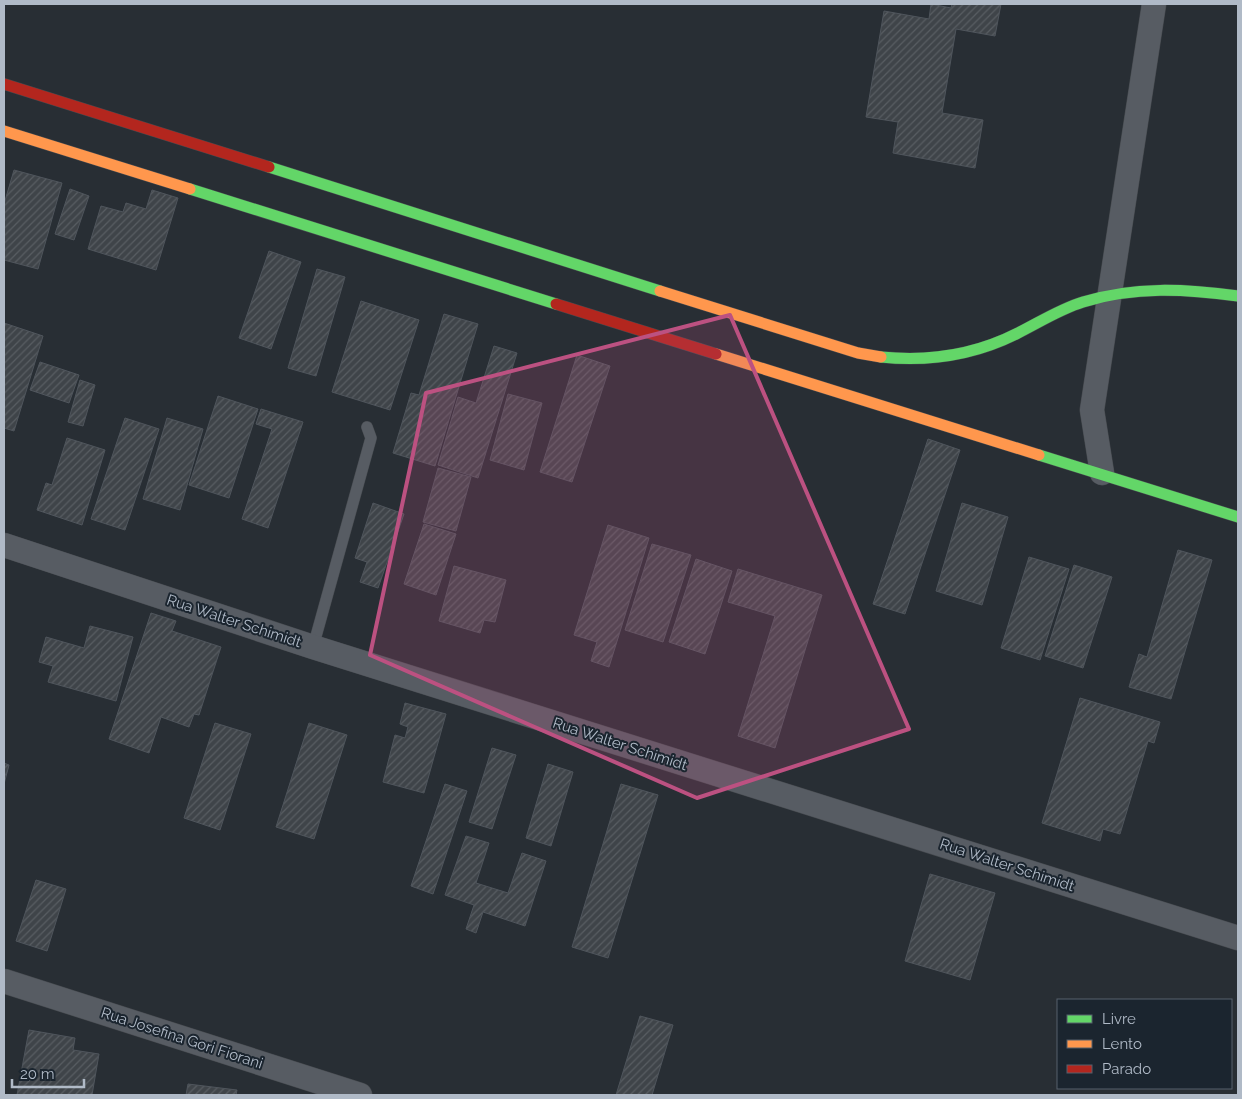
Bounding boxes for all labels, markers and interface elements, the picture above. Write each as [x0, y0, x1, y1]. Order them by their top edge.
street label: Rua Walter Schimidt [164, 591, 304, 651]
street label: Rua Walter Schimidt [550, 714, 690, 774]
street label: Rua Walter Schimidt [937, 835, 1077, 895]
legend [1057, 999, 1232, 1089]
street label: Rua Josefina Gori Fiorani [99, 1003, 265, 1073]
text: Livre [1102, 1010, 1136, 1028]
text: Lento [1102, 1035, 1142, 1053]
scale bar [12, 1056, 85, 1088]
text: Parado [1102, 1060, 1151, 1078]
text: 20 m [20, 1065, 55, 1083]

